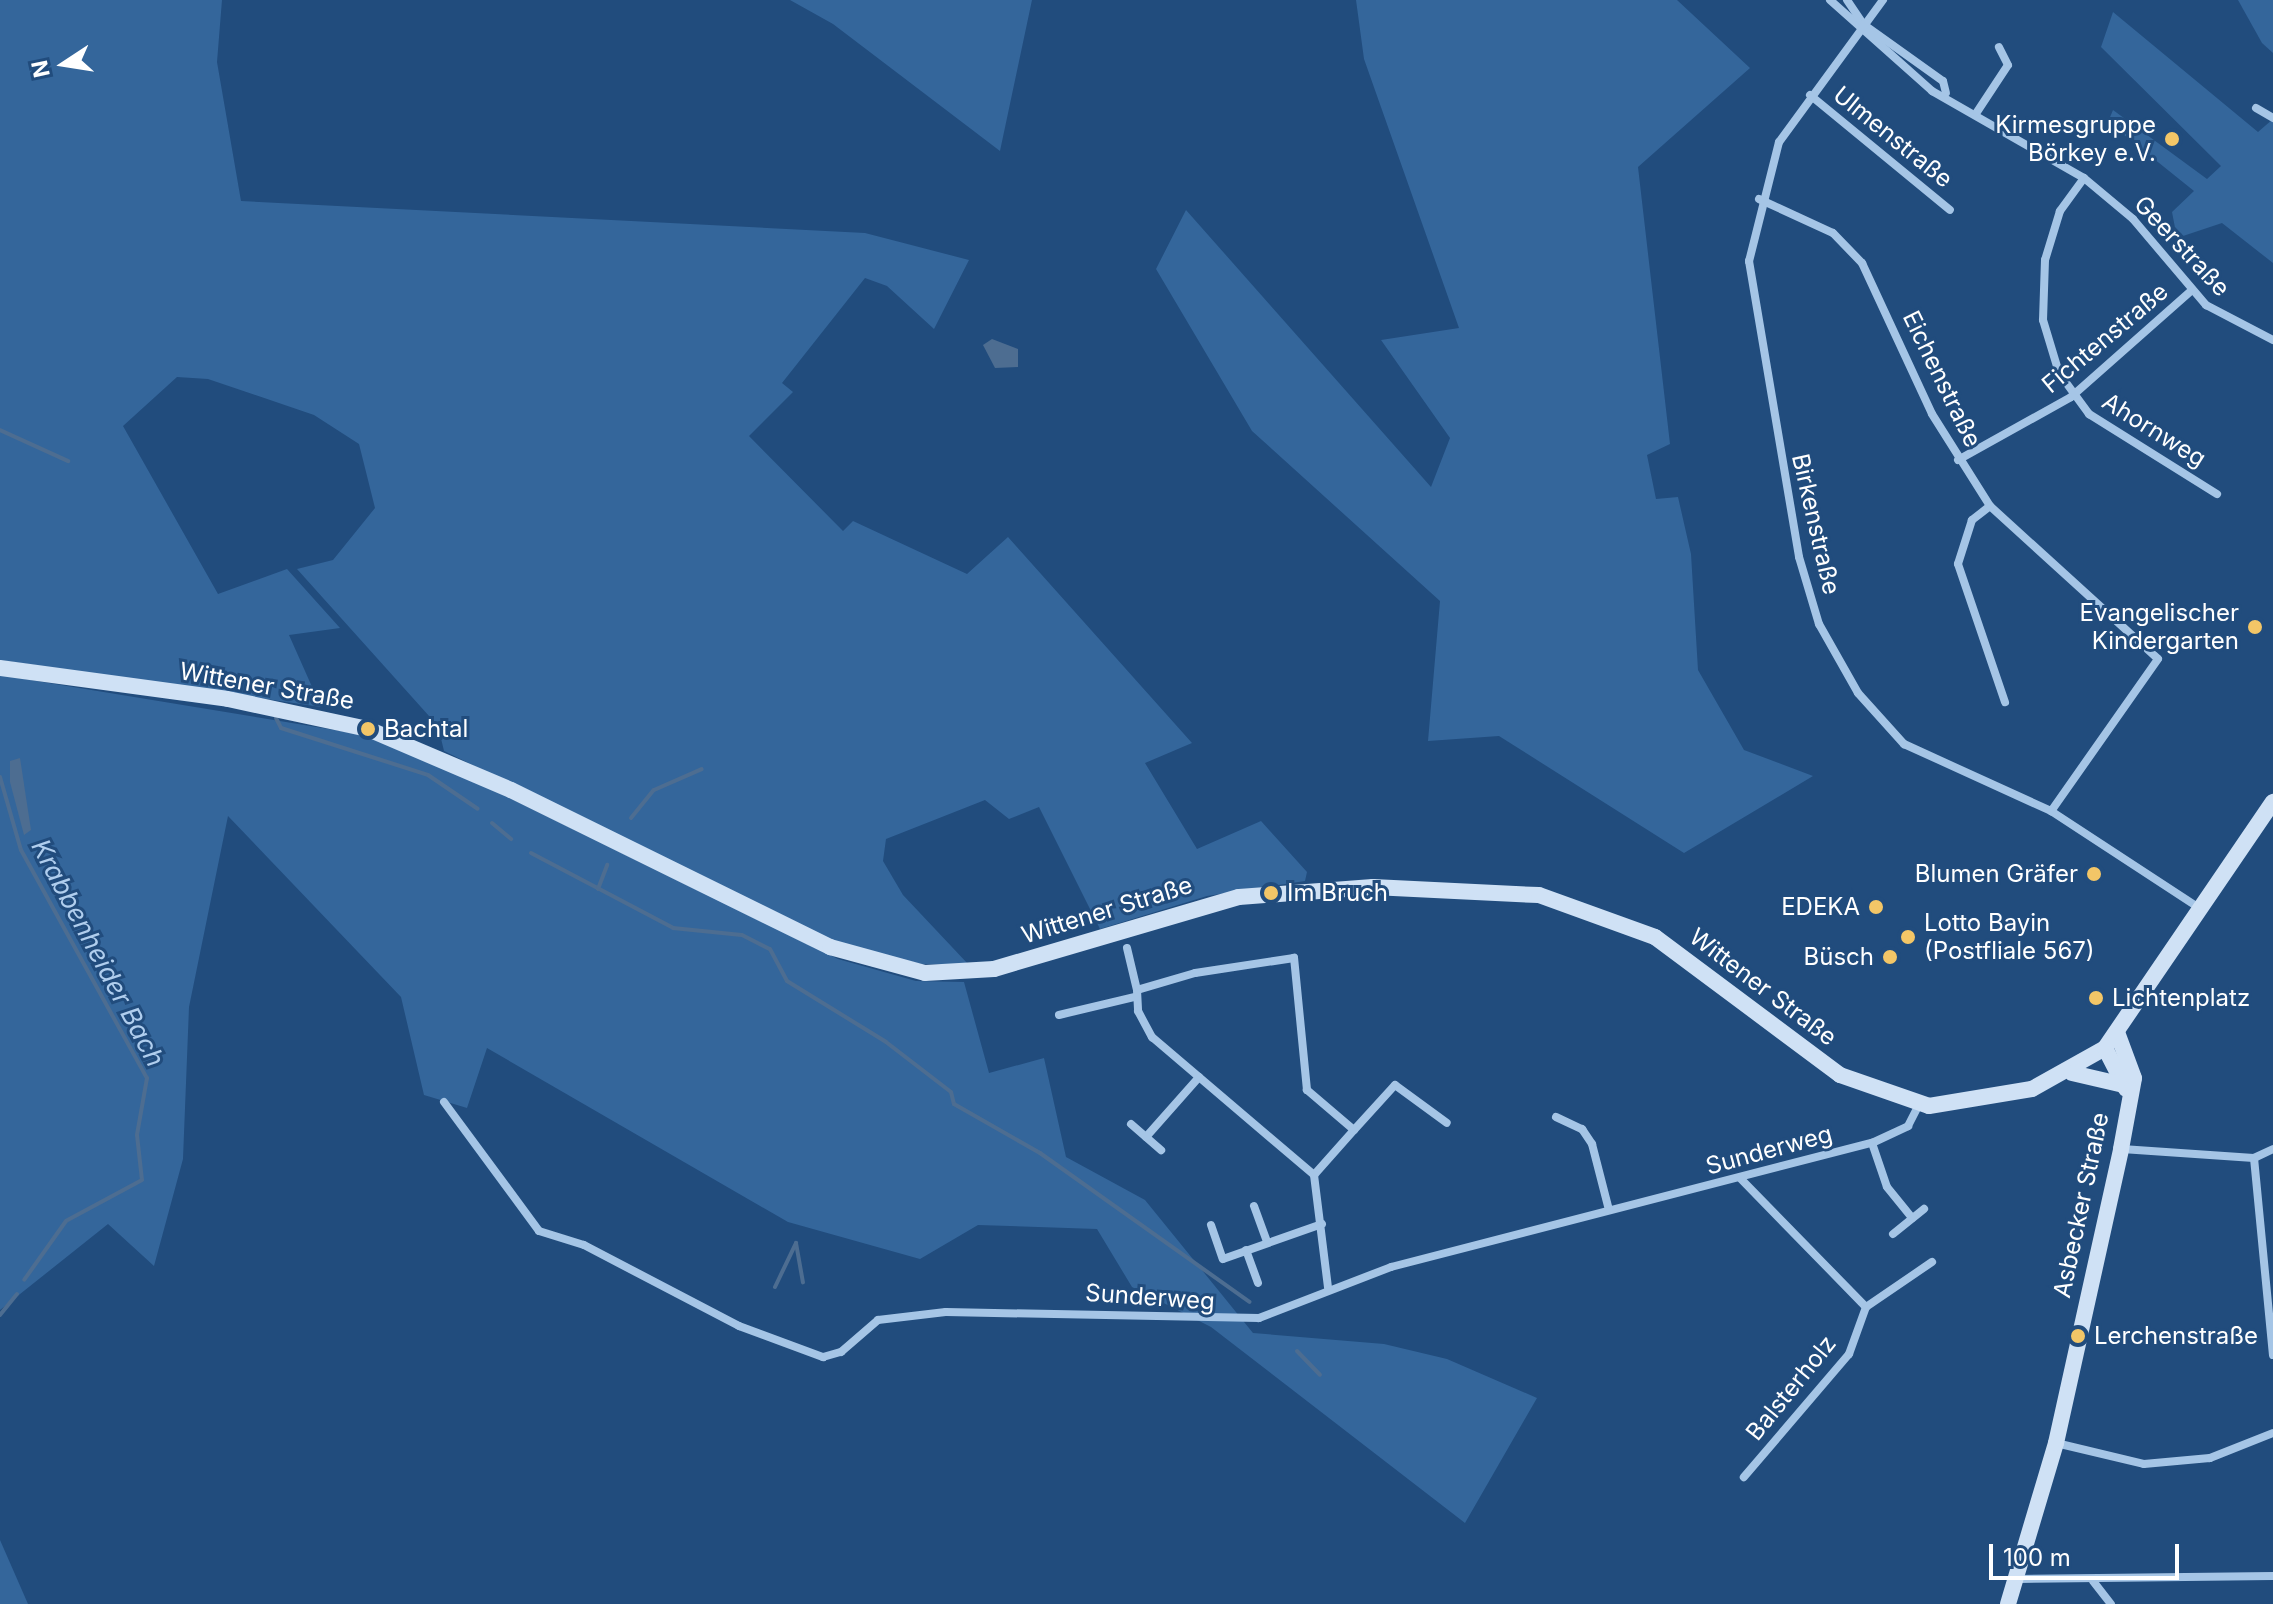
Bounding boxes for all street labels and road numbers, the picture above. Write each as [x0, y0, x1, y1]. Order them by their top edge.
street label: Ulmenstraße [1828, 80, 1958, 194]
street label: Geerstraße [2128, 190, 2236, 302]
street label: Fichtenstraße [2036, 277, 2174, 399]
street label: Eichenstraße [1897, 306, 1987, 452]
street label: Ahornweg [2097, 387, 2211, 473]
street label: Birkenstraße [1786, 451, 1846, 597]
street label: Wittener Straße [177, 656, 357, 716]
street label: Wittener Straße [1018, 870, 1196, 950]
street label: Wittener Straße [1684, 922, 1842, 1052]
street label: Asbecker Straße [2047, 1110, 2115, 1300]
street label: Sunderweg [1703, 1119, 1835, 1181]
street label: Sunderweg [1084, 1278, 1216, 1316]
street label: Balsterholz [1740, 1330, 1842, 1446]

